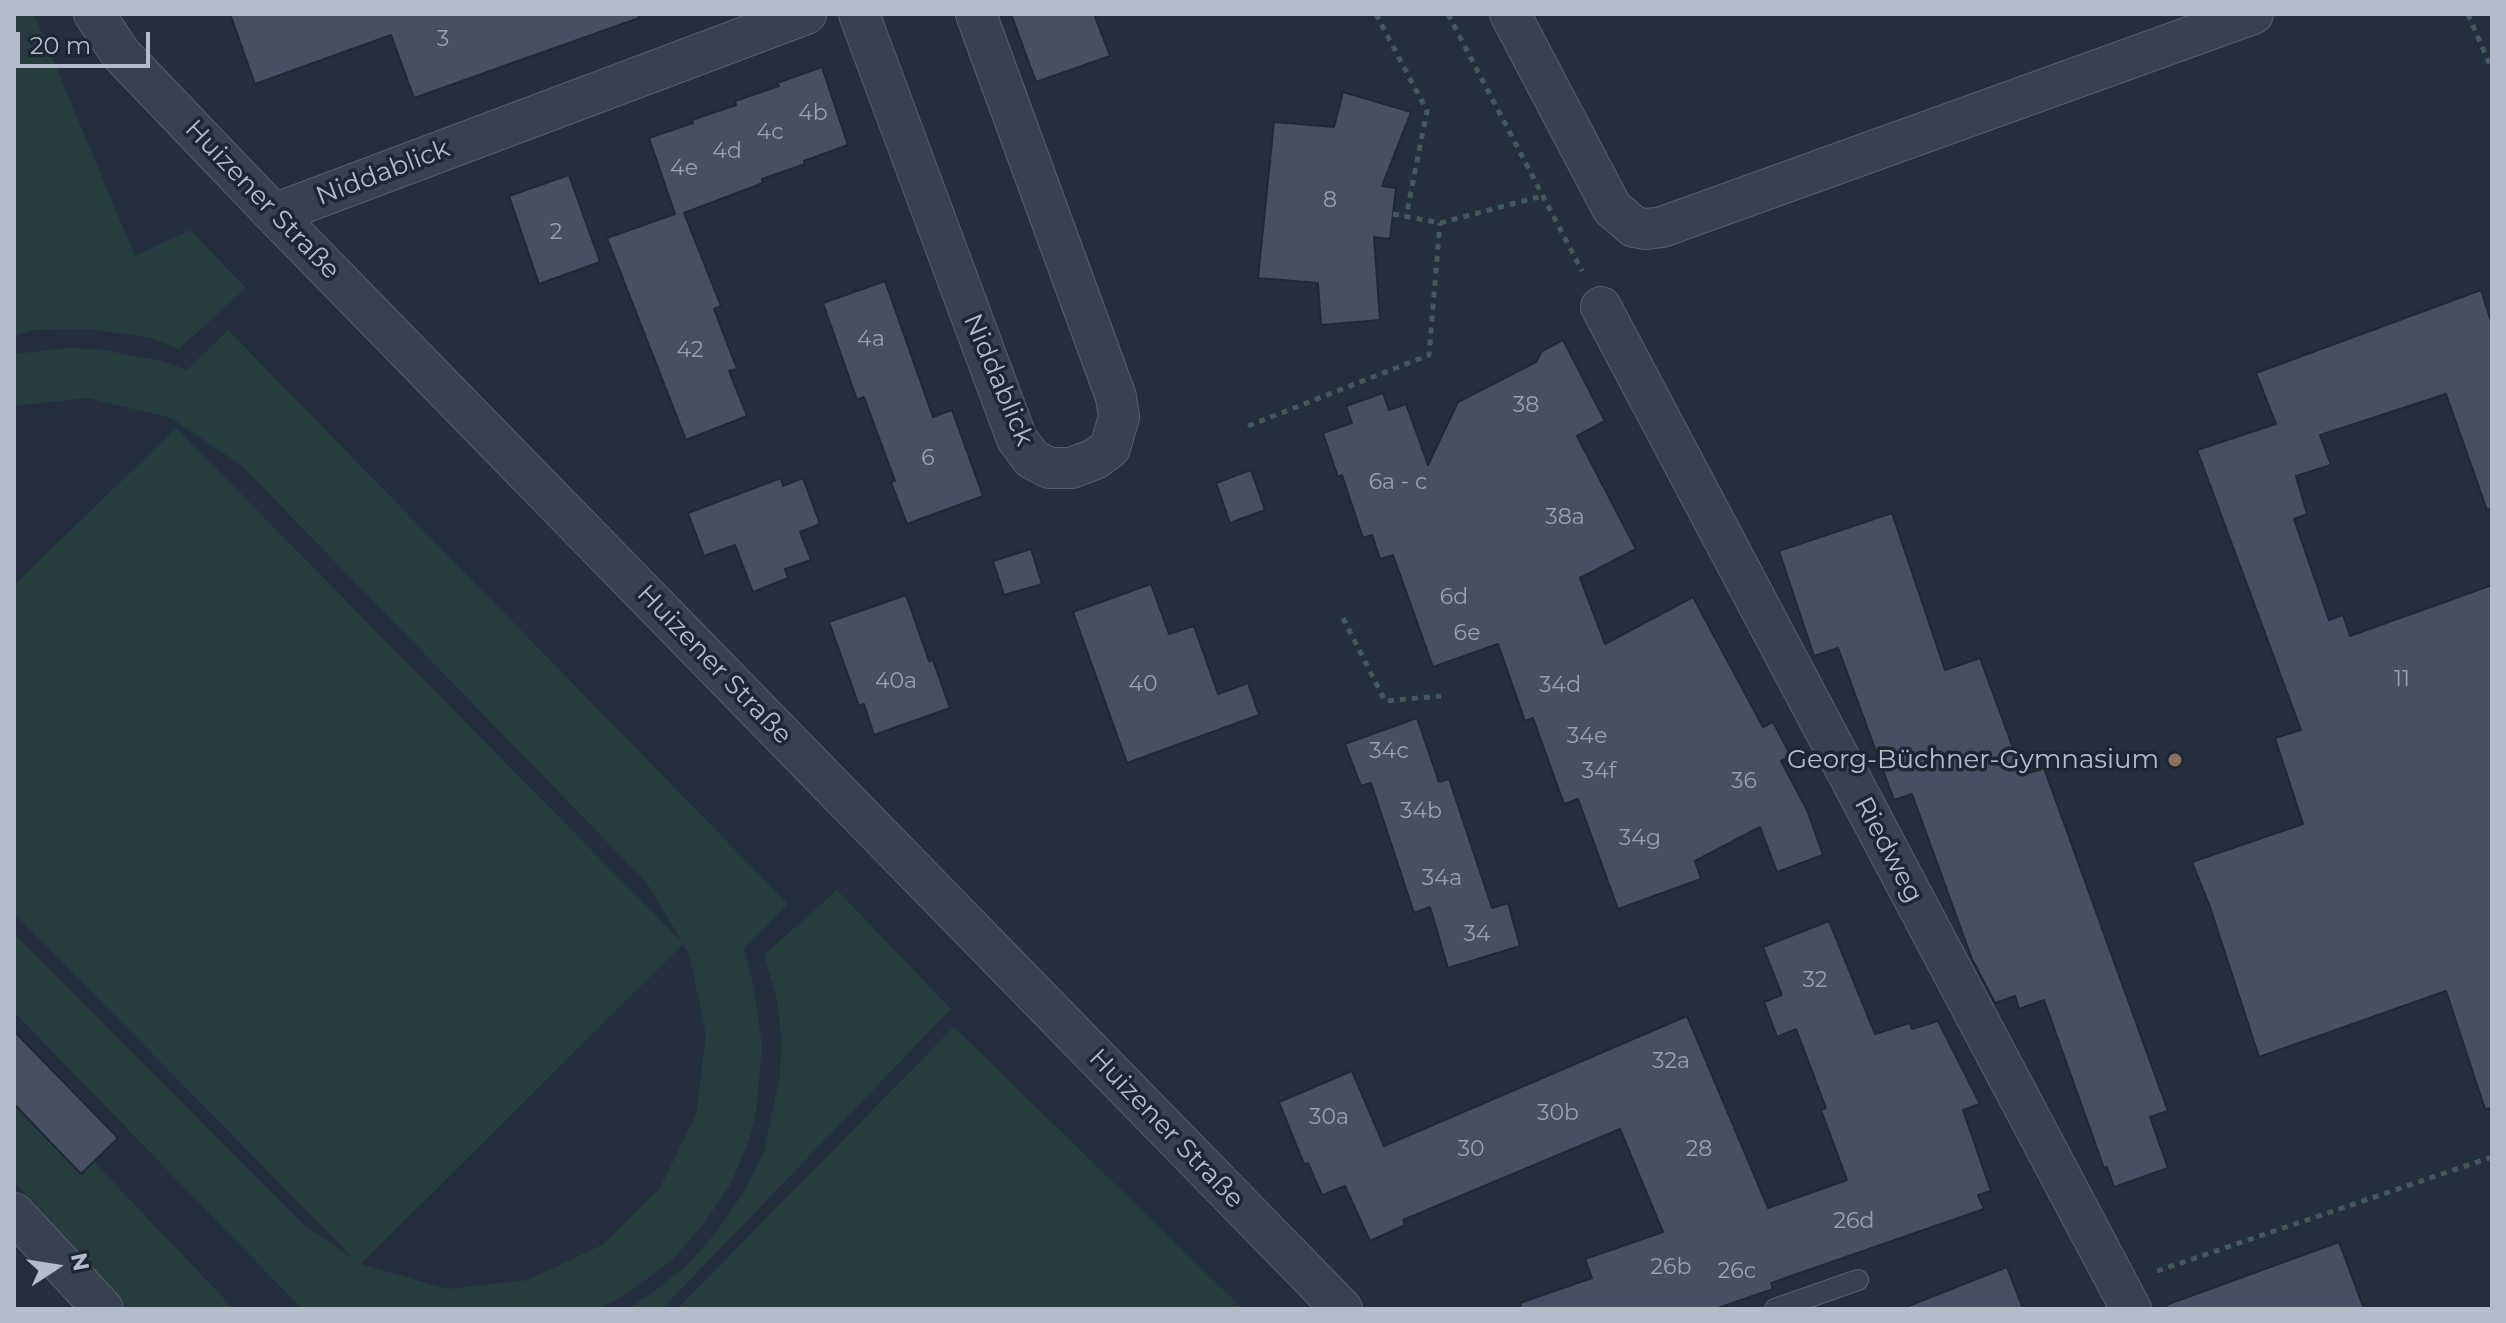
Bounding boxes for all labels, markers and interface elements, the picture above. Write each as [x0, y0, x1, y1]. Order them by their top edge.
scale bar [20, 16, 154, 66]
house number: 3 [437, 27, 449, 53]
text: 20 m [30, 31, 91, 60]
house number: 4b [798, 101, 828, 127]
street label: Huizener Straße [178, 114, 346, 286]
house number: 4c [756, 120, 784, 146]
street label: Niddablick [312, 133, 454, 213]
house number: 4d [712, 139, 742, 165]
house number: 4e [670, 156, 698, 182]
house number: 8 [1323, 188, 1337, 214]
house number: 2 [550, 220, 562, 246]
street label: Niddablick [956, 309, 1040, 451]
house number: 4a [857, 327, 885, 353]
house number: 42 [677, 338, 703, 364]
house number: 38 [1513, 393, 1539, 419]
house number: 6 [921, 446, 935, 472]
house number: 6a - c [1369, 470, 1427, 496]
house number: 38a [1545, 505, 1585, 531]
street label: Huizener Straße [630, 579, 798, 751]
house number: 6d [1440, 585, 1468, 611]
house number: 6e [1454, 621, 1480, 647]
house number: 11 [2394, 667, 2410, 693]
house number: 40a [875, 669, 917, 695]
house number: 40 [1128, 672, 1158, 698]
house number: 34d [1539, 673, 1581, 699]
house number: 34e [1567, 724, 1607, 750]
house number: 34c [1369, 739, 1409, 765]
place label: Georg-Büchner-Gymnasium [1787, 744, 2159, 776]
marker: Georg-Büchner-Gymnasium [2166, 751, 2184, 769]
house number: 34f [1582, 759, 1616, 785]
house number: 36 [1731, 769, 1757, 795]
street label: Riedweg [1847, 792, 1929, 908]
house number: 34b [1400, 799, 1442, 825]
house number: 34g [1619, 826, 1661, 852]
house number: 34a [1422, 866, 1462, 892]
house number: 34 [1464, 922, 1490, 948]
house number: 32 [1803, 968, 1827, 994]
street label: Huizener Straße [1082, 1043, 1250, 1215]
house number: 32a [1652, 1049, 1690, 1075]
house number: 30b [1537, 1101, 1579, 1127]
house number: 30a [1309, 1105, 1349, 1131]
house number: 30 [1458, 1137, 1484, 1163]
house number: 28 [1686, 1137, 1712, 1163]
house number: 26d [1834, 1209, 1874, 1235]
north arrow [16, 1227, 96, 1307]
text: N [65, 1250, 95, 1273]
house number: 26b [1651, 1255, 1691, 1281]
house number: 26c [1718, 1259, 1756, 1285]

